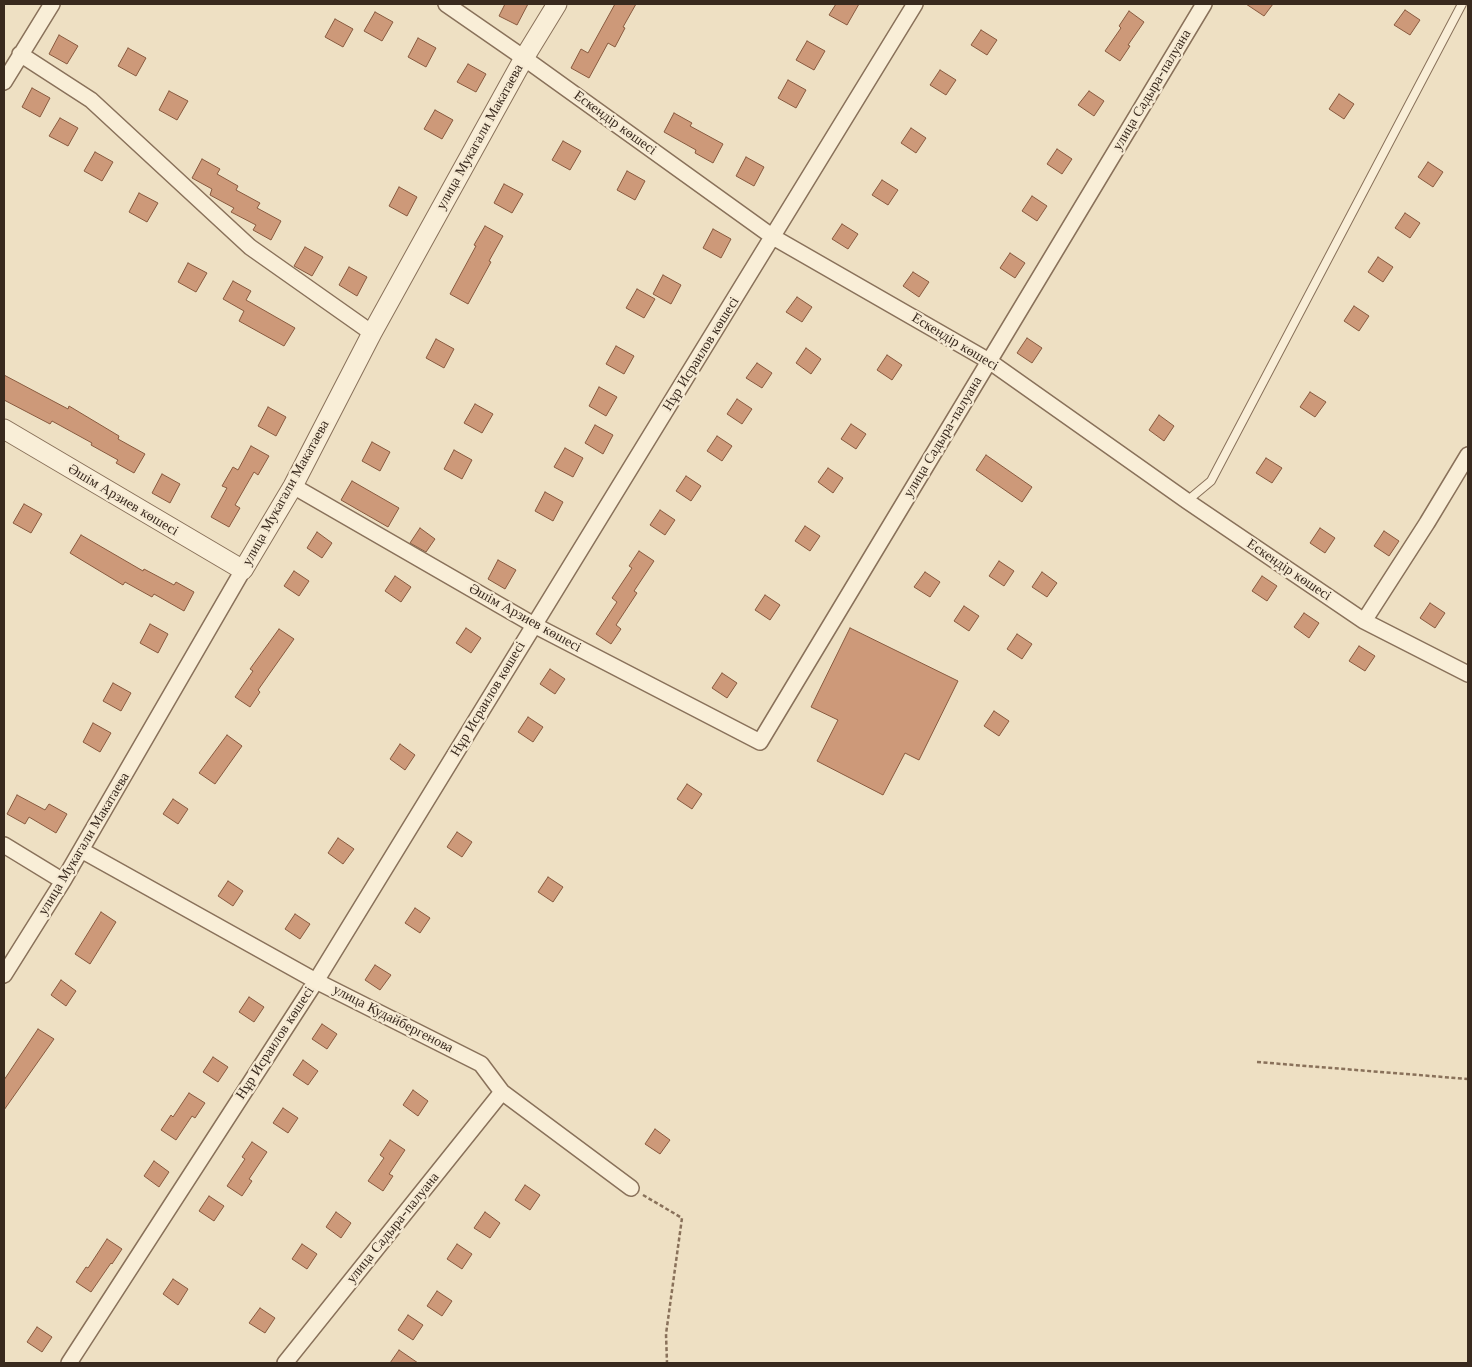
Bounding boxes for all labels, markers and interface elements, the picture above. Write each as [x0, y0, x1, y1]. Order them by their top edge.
street label: улица Садыра-палуана [1109, 27, 1195, 153]
street label: улица Мукагали Макатаева [433, 61, 527, 213]
street label: Ескендір көшесі [570, 87, 660, 159]
street label: Нұр Исраилов көшесі [659, 294, 743, 414]
street label: Ескендір көшесі [909, 310, 1001, 374]
street label: улица Садыра-палуана [900, 374, 986, 500]
street label: улица Мукагали Макатаева [239, 417, 333, 569]
street label: Әшім Арзиев көшесі [65, 460, 181, 540]
street label: Ескендір көшесі [1244, 536, 1334, 604]
street label: Әшім Арзиев көшесі [466, 580, 584, 656]
street label: Нұр Исраилов көшесі [447, 639, 529, 759]
street label: улица Мукагали Макатаева [35, 770, 133, 918]
street label: улица Кудайбергенова [330, 981, 456, 1057]
street label: Нұр Исраилов көшесі [232, 983, 318, 1103]
street label: улица Садыра-палуана [343, 1169, 443, 1287]

